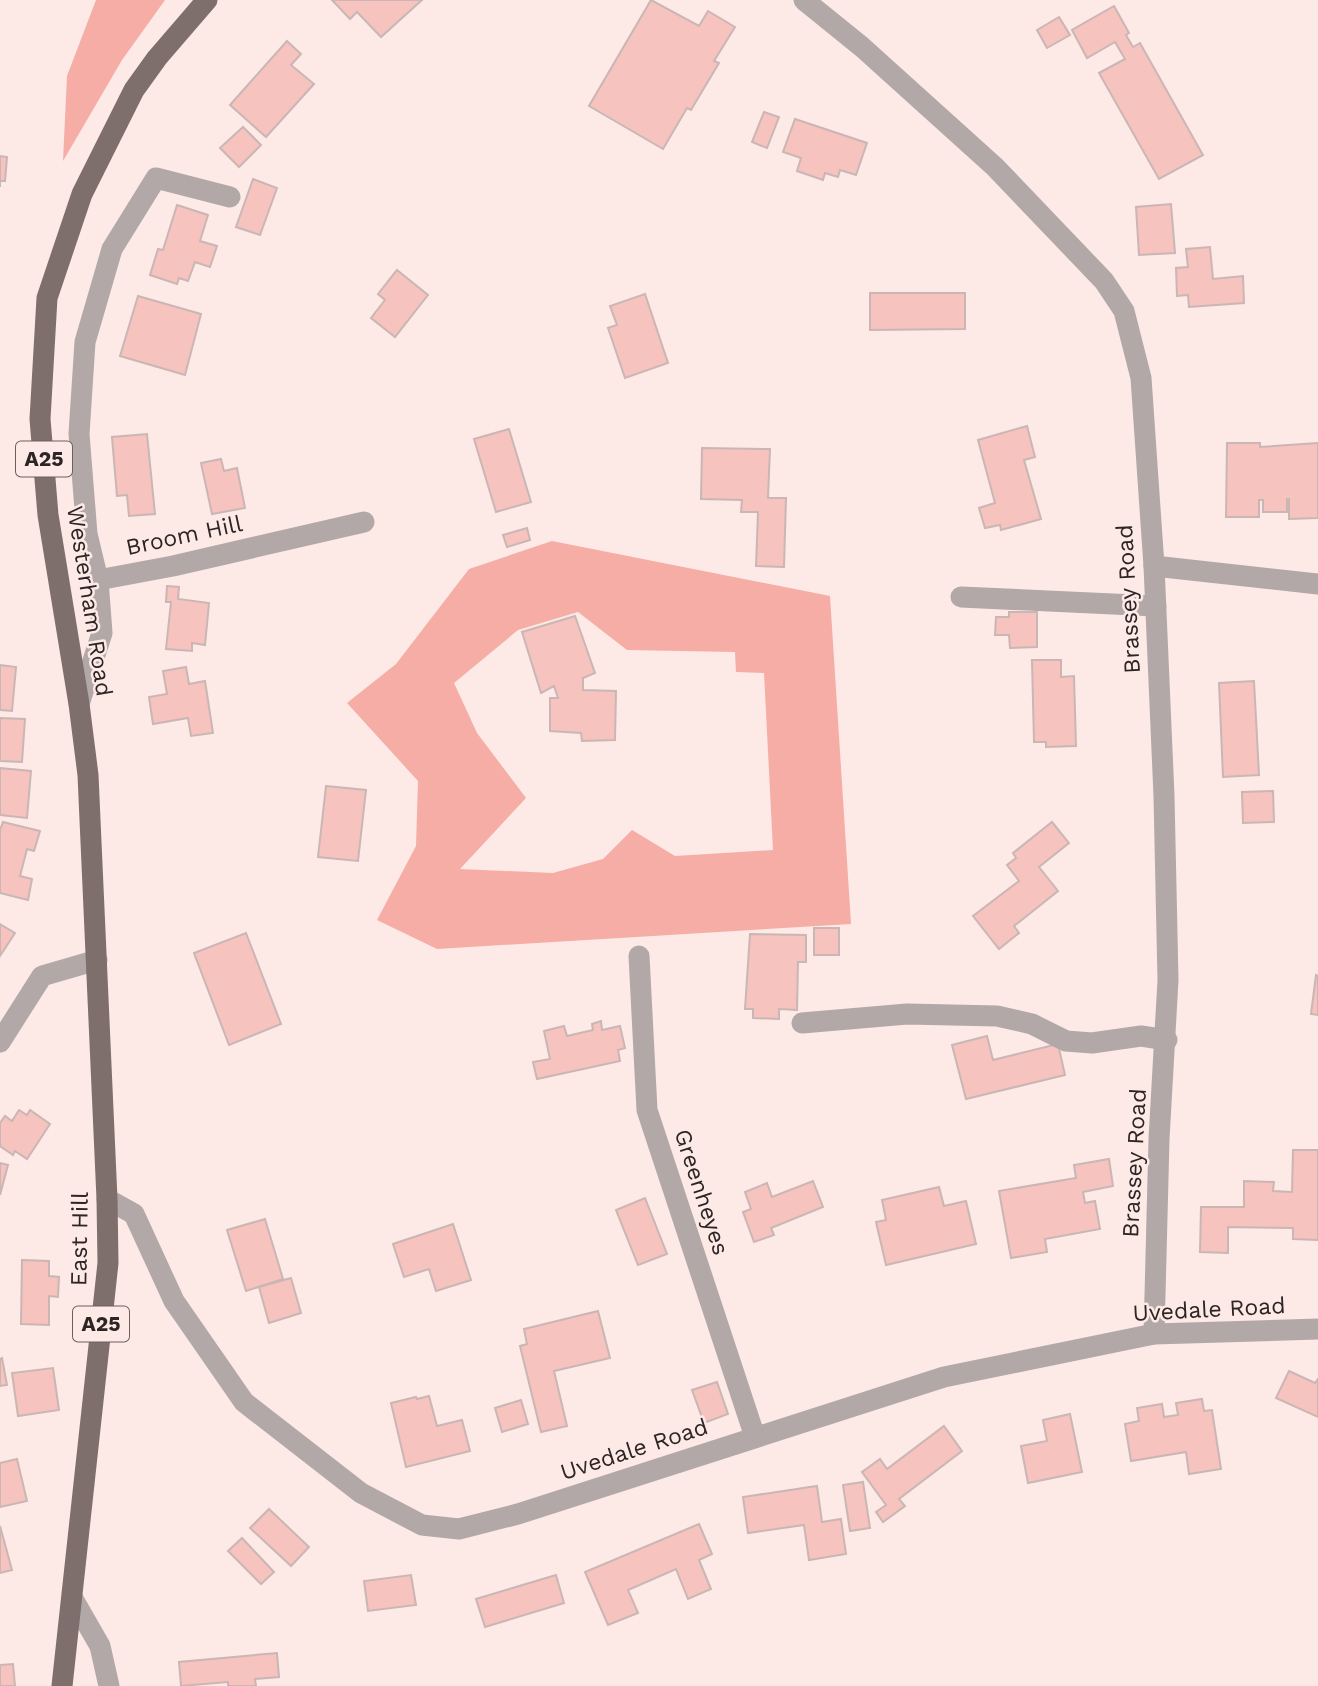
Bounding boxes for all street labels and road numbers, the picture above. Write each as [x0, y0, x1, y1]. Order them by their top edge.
road number: A25 [16, 442, 72, 476]
street label: Westerham Road [61, 504, 118, 698]
street label: Broom Hill [123, 510, 245, 561]
street label: Brassey Road [1111, 524, 1146, 674]
street label: Brassey Road [1117, 1088, 1152, 1238]
street label: Greenheyes [668, 1126, 735, 1258]
street label: East Hill [65, 1192, 94, 1286]
street label: Uvedale Road [1132, 1292, 1286, 1327]
road number: A25 [73, 1306, 129, 1342]
street label: Uvedale Road [557, 1413, 711, 1486]

